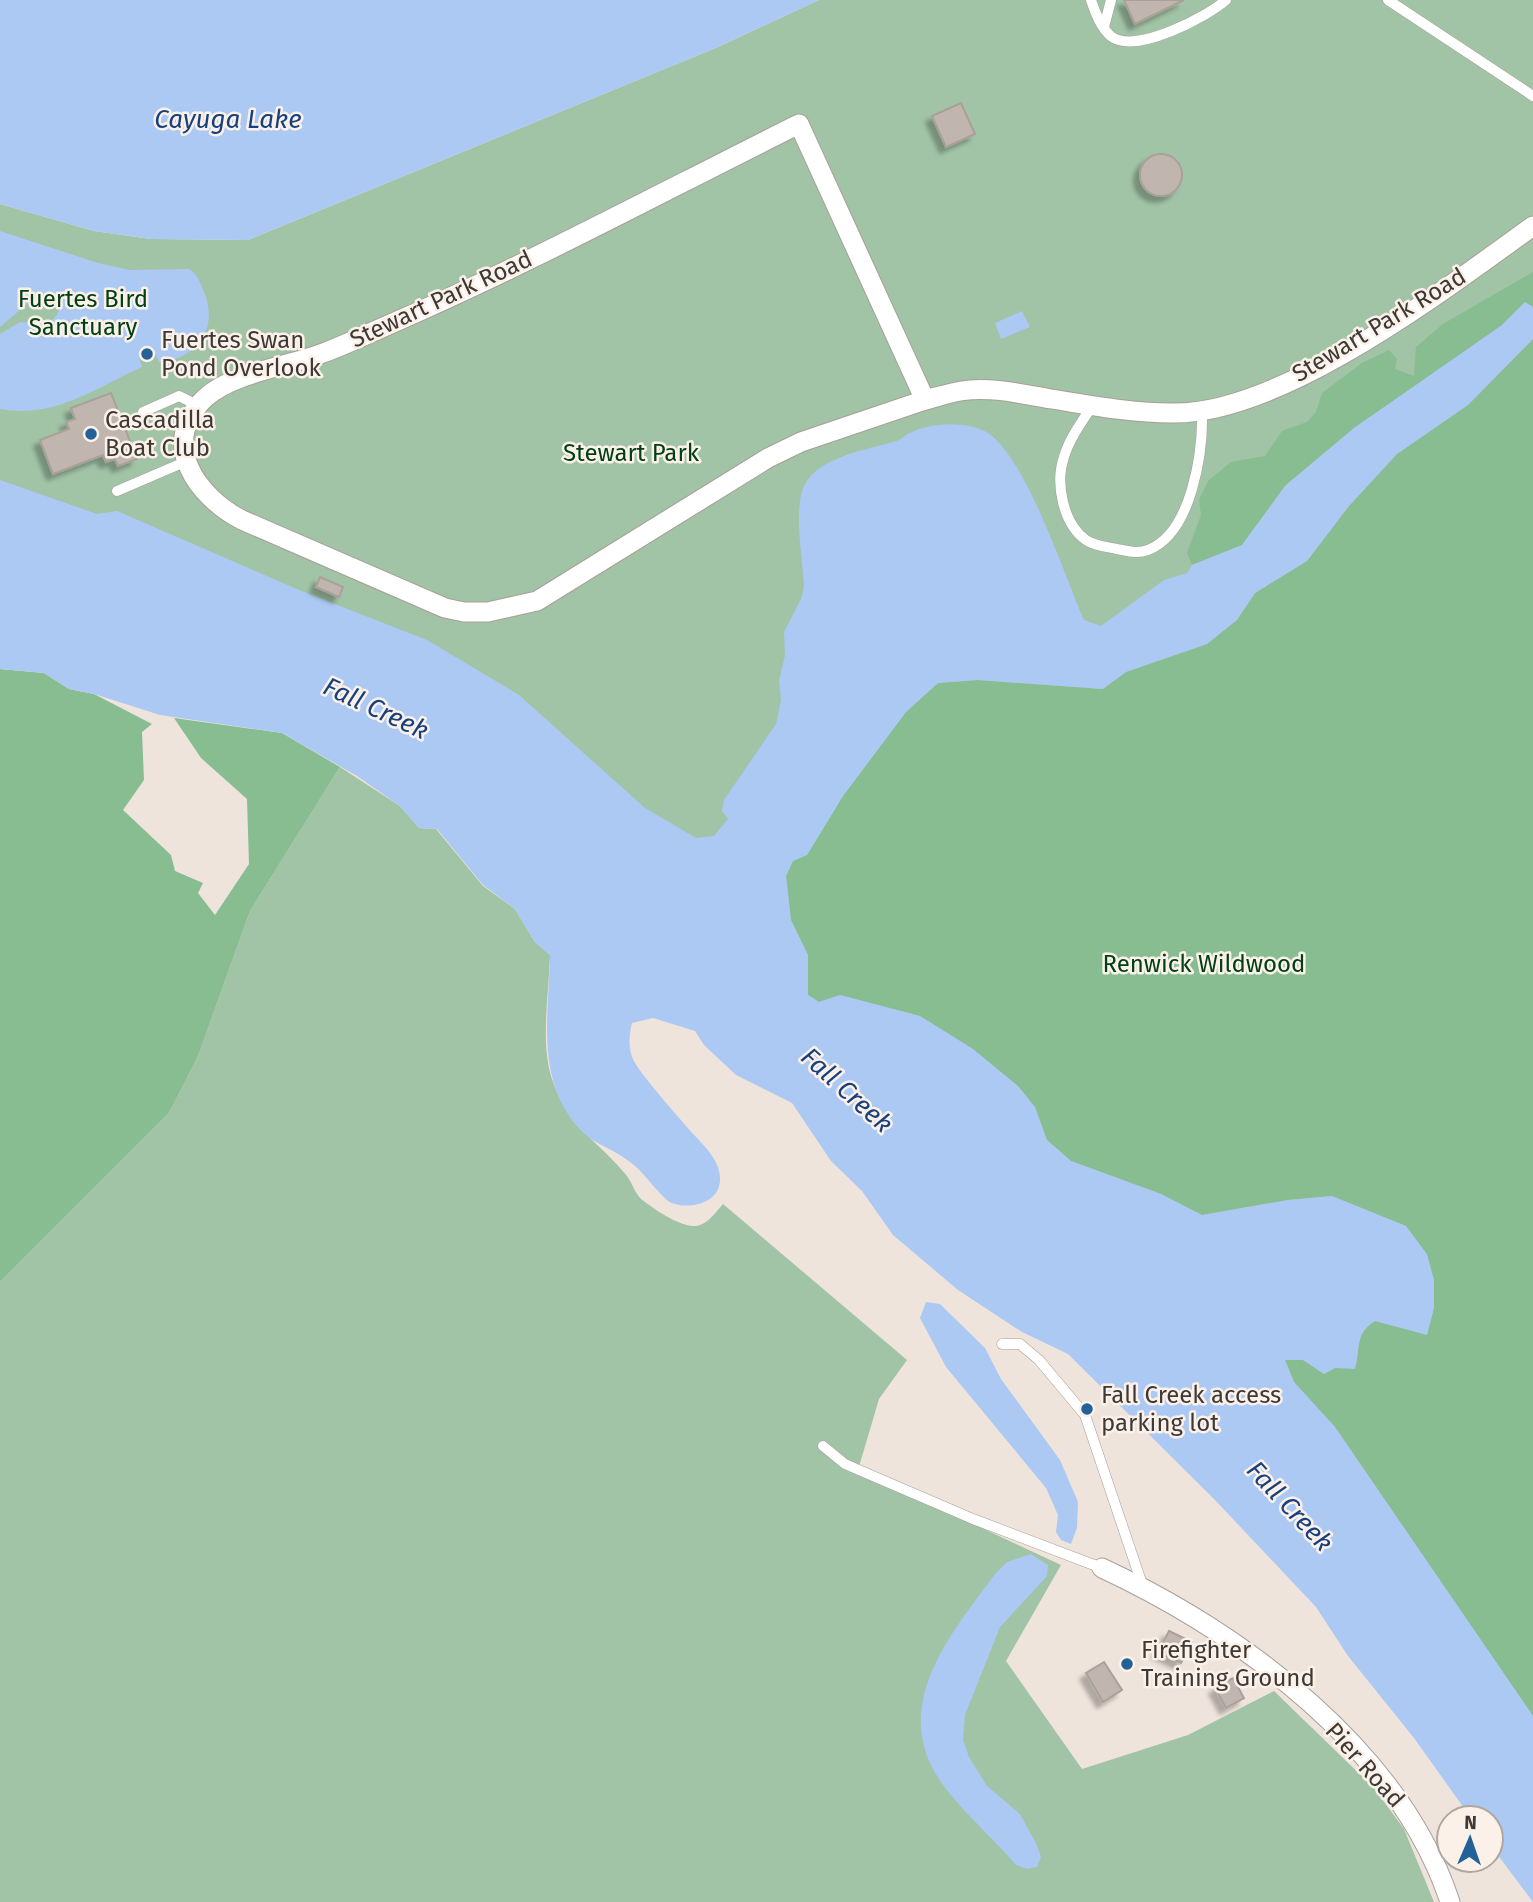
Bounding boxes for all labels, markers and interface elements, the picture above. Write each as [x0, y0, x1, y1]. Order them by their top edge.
water label: Cayuga Lake [154, 104, 302, 135]
street label: Stewart Park Road [346, 245, 536, 353]
street label: Stewart Park Road [1287, 262, 1471, 388]
park label: Fuertes Bird Sanctuary [18, 285, 148, 341]
place label: Fuertes Swan Pond Overlook [161, 326, 322, 382]
marker: Fuertes Swan Pond Overlook [139, 346, 155, 362]
place label: Cascadilla Boat Club [105, 406, 215, 462]
marker: Cascadilla Boat Club [83, 426, 99, 442]
park label: Stewart Park [563, 439, 700, 467]
water label: Fall Creek [318, 671, 433, 746]
park label: Renwick Wildwood [1103, 950, 1305, 978]
water label: Fall Creek [795, 1041, 899, 1139]
place label: Fall Creek access parking lot [1101, 1381, 1281, 1437]
marker: Fall Creek access parking lot [1079, 1401, 1095, 1417]
water label: Fall Creek [1240, 1455, 1339, 1558]
place label: Firefighter Training Ground [1141, 1636, 1315, 1692]
marker: Firefighter Training Ground [1119, 1656, 1135, 1672]
street label: Pier Road [1320, 1717, 1410, 1813]
north arrow [1435, 1804, 1505, 1874]
text: N [1464, 1811, 1477, 1834]

